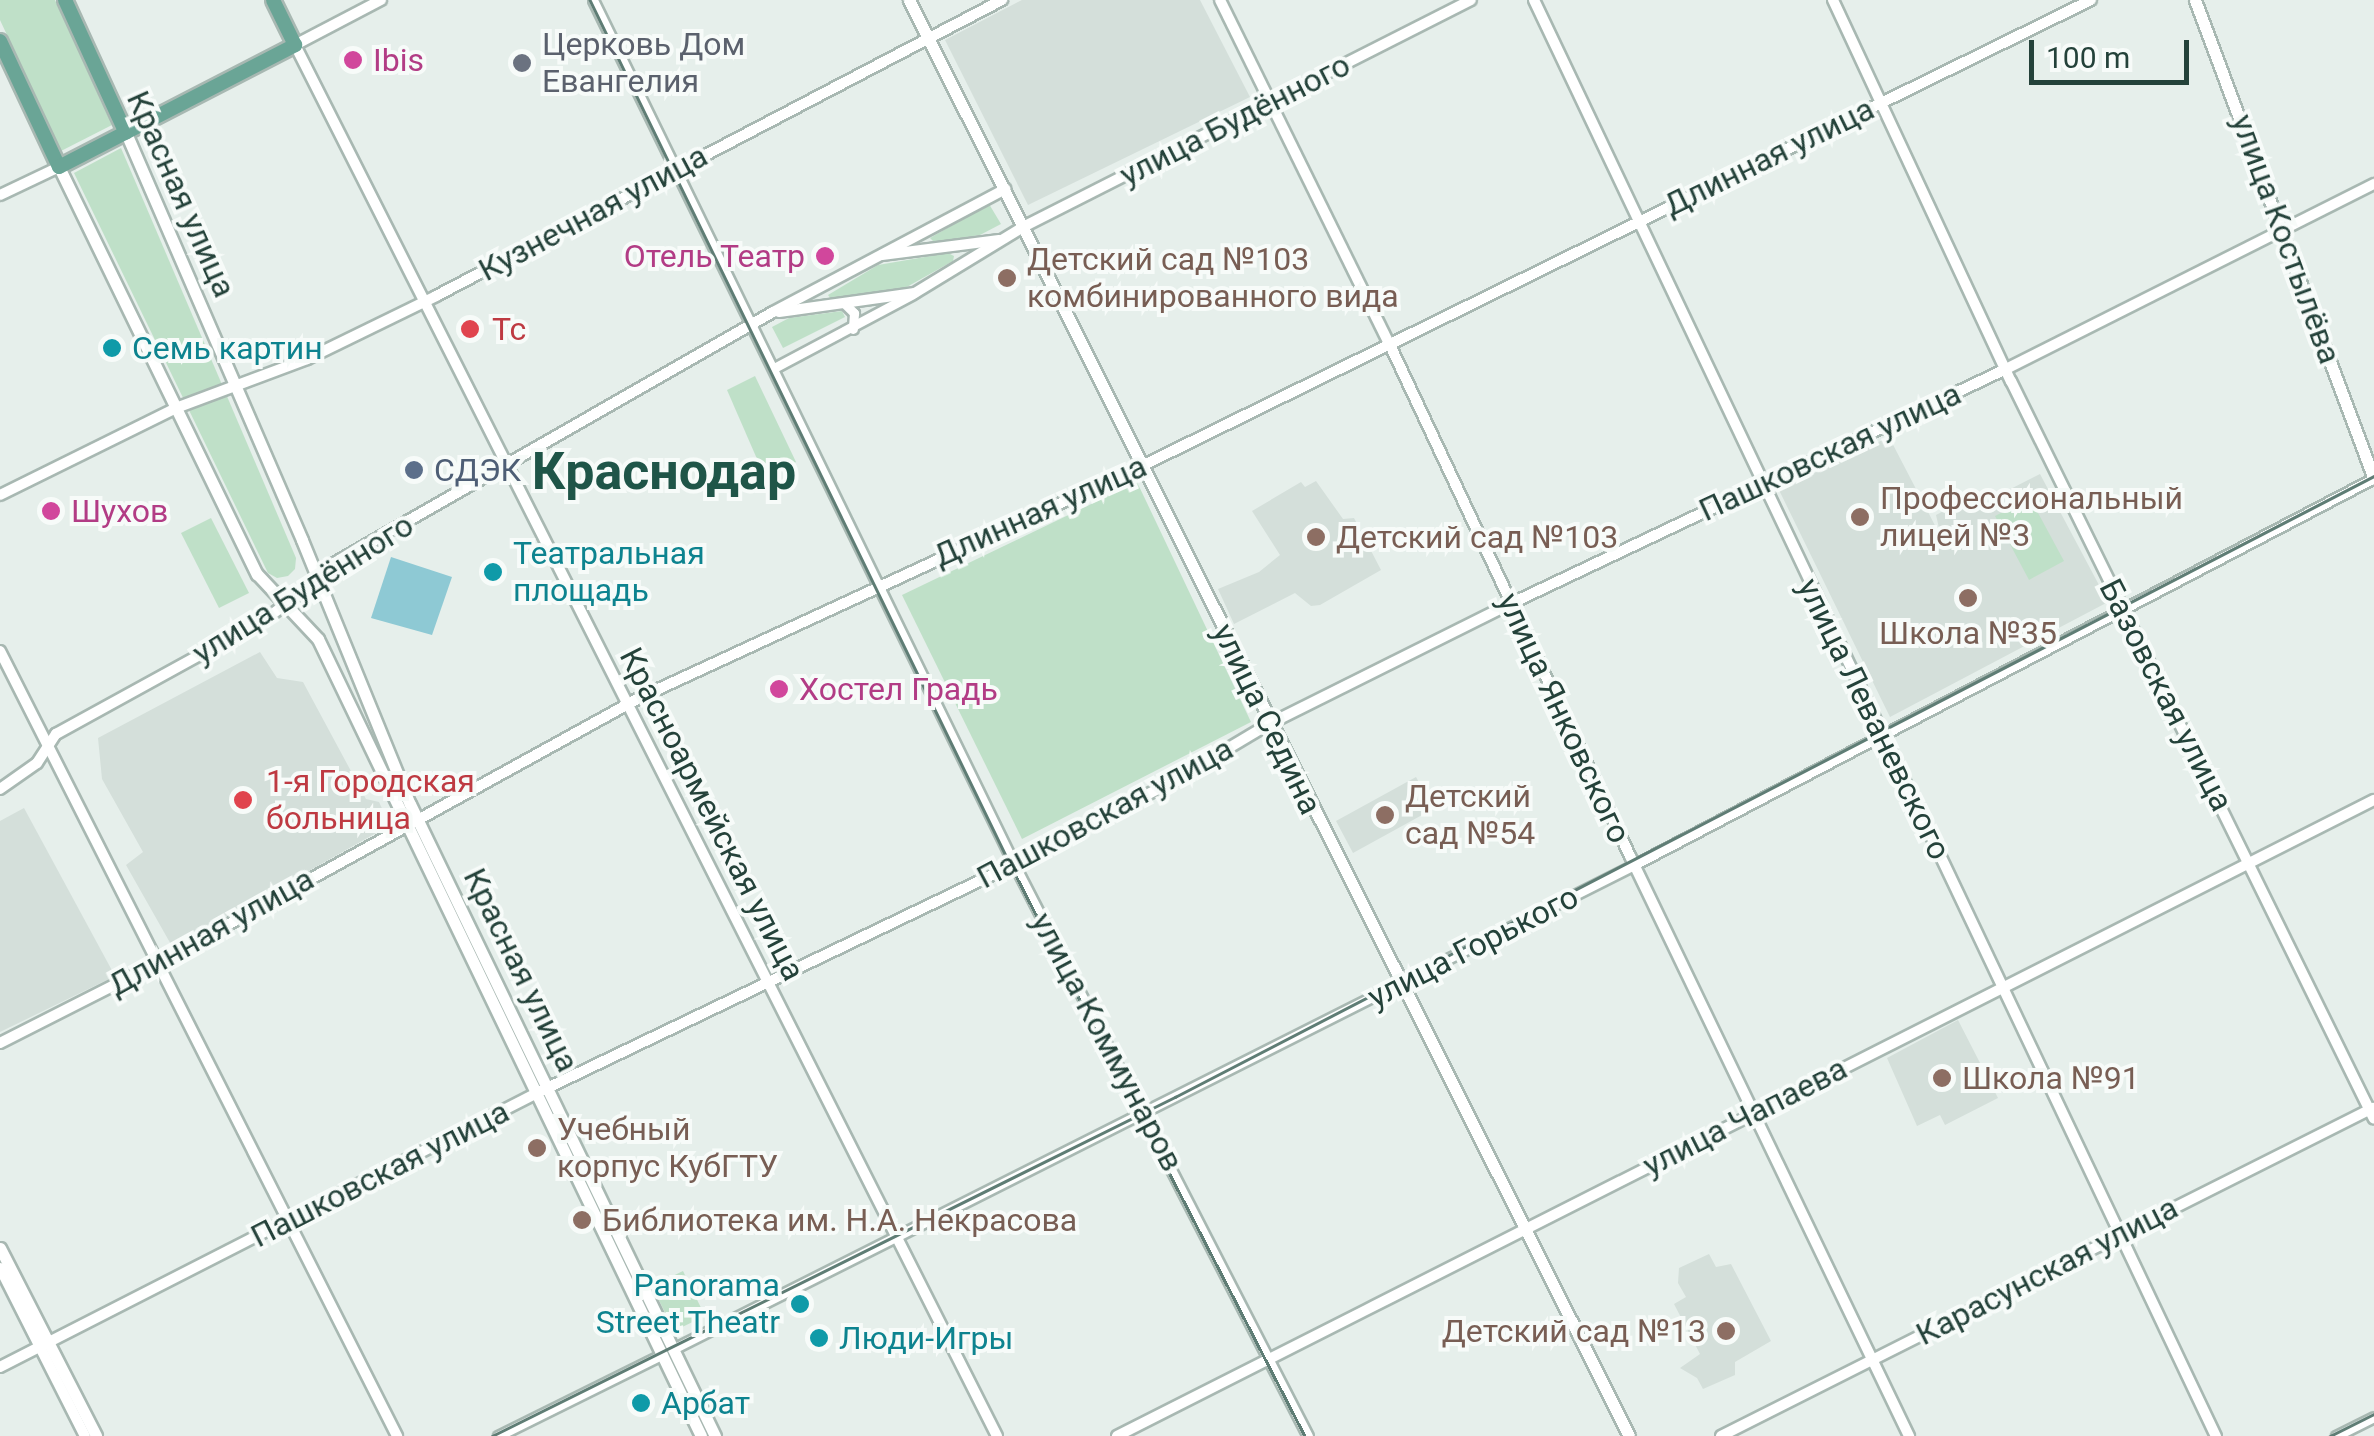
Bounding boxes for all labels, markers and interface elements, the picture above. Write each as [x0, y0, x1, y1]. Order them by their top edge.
scale bar [2034, 20, 2194, 82]
place label: Церковь Дом Евангелия [542, 26, 745, 101]
text: 100 m [2046, 40, 2130, 75]
place label: Ibis [373, 41, 424, 79]
street label: улица Будённого [1114, 45, 1356, 195]
marker: Ibis [342, 49, 364, 71]
marker: Церковь Дом Евангелия [511, 52, 533, 74]
street label: Красная улица [118, 85, 244, 303]
street label: Длинная улица [1658, 90, 1880, 224]
street label: улица Костылёва [2223, 109, 2349, 369]
street label: Кузнечная улица [472, 137, 714, 289]
place label: Отель Театр [623, 237, 805, 275]
place label: Детский сад №103 комбинированного вида [1027, 241, 1399, 316]
marker: Отель Театр [814, 245, 836, 267]
marker: Детский сад №103 комбинированного вида [996, 267, 1018, 289]
place label: Тс [492, 310, 526, 348]
marker: Тс [457, 316, 483, 342]
place label: Семь картин [132, 329, 323, 367]
marker: Семь картин [101, 337, 123, 359]
street label: Пашковская улица [1693, 374, 1967, 530]
district label: Краснодар [532, 441, 796, 503]
street label: Длинная улица [928, 447, 1152, 575]
place label: СДЭК [434, 451, 521, 489]
marker: СДЭК [403, 459, 425, 481]
place label: Профессиональный лицей №3 [1880, 480, 2183, 555]
place label: Шухов [71, 492, 168, 530]
marker: Шухов [40, 500, 62, 522]
street label: улица Будённого [186, 506, 420, 672]
marker: Профессиональный лицей №3 [1849, 506, 1871, 528]
place label: Детский сад №103 [1336, 518, 1618, 556]
marker: Детский сад №103 [1305, 526, 1327, 548]
place label: Театральная площадь [513, 535, 705, 610]
marker: Театральная площадь [482, 561, 504, 583]
street label: улица Леваневского [1789, 572, 1959, 866]
street label: Базовская улица [2091, 573, 2241, 817]
street label: улица Янковского [1489, 587, 1639, 849]
marker: Школа №35 [1957, 587, 1979, 609]
place label: Школа №35 [1879, 614, 2057, 652]
street label: улица Седина [1204, 617, 1330, 821]
street label: Красноармейская улица [611, 641, 813, 987]
place label: Хостел Градь [799, 670, 998, 708]
marker: Хостел Градь [768, 678, 790, 700]
street label: Пашковская улица [970, 729, 1240, 897]
place label: 1-я Городская больница [266, 763, 475, 838]
place label: Детский сад №54 [1405, 778, 1535, 853]
marker: 1-я Городская больница [230, 787, 256, 813]
marker: Детский сад №54 [1374, 804, 1396, 826]
street label: Длинная улица [102, 860, 320, 1004]
street label: Красная улица [455, 862, 587, 1078]
street label: улица Горького [1361, 877, 1585, 1017]
street label: улица Коммунаров [1023, 906, 1191, 1178]
street label: улица Чапаева [1637, 1049, 1853, 1185]
place label: Школа №91 [1962, 1059, 2140, 1097]
marker: Школа №91 [1931, 1067, 1953, 1089]
street label: Пашковская улица [245, 1092, 515, 1256]
place label: Учебный корпус КубГТУ [557, 1111, 778, 1186]
marker: Учебный корпус КубГТУ [526, 1137, 548, 1159]
street label: Карасунская улица [1910, 1188, 2184, 1354]
place label: Библиотека им. Н.А. Некрасова [602, 1201, 1077, 1239]
marker: Библиотека им. Н.А. Некрасова [571, 1209, 593, 1231]
place label: Panorama Street Theatr [595, 1267, 780, 1342]
marker: Panorama Street Theatr [789, 1293, 811, 1315]
place label: Детский сад №13 [1442, 1312, 1706, 1350]
place label: Люди-Игры [839, 1319, 1013, 1357]
marker: Детский сад №13 [1715, 1320, 1737, 1342]
marker: Люди-Игры [808, 1327, 830, 1349]
place label: Арбат [661, 1384, 750, 1422]
marker: Арбат [630, 1392, 652, 1414]

